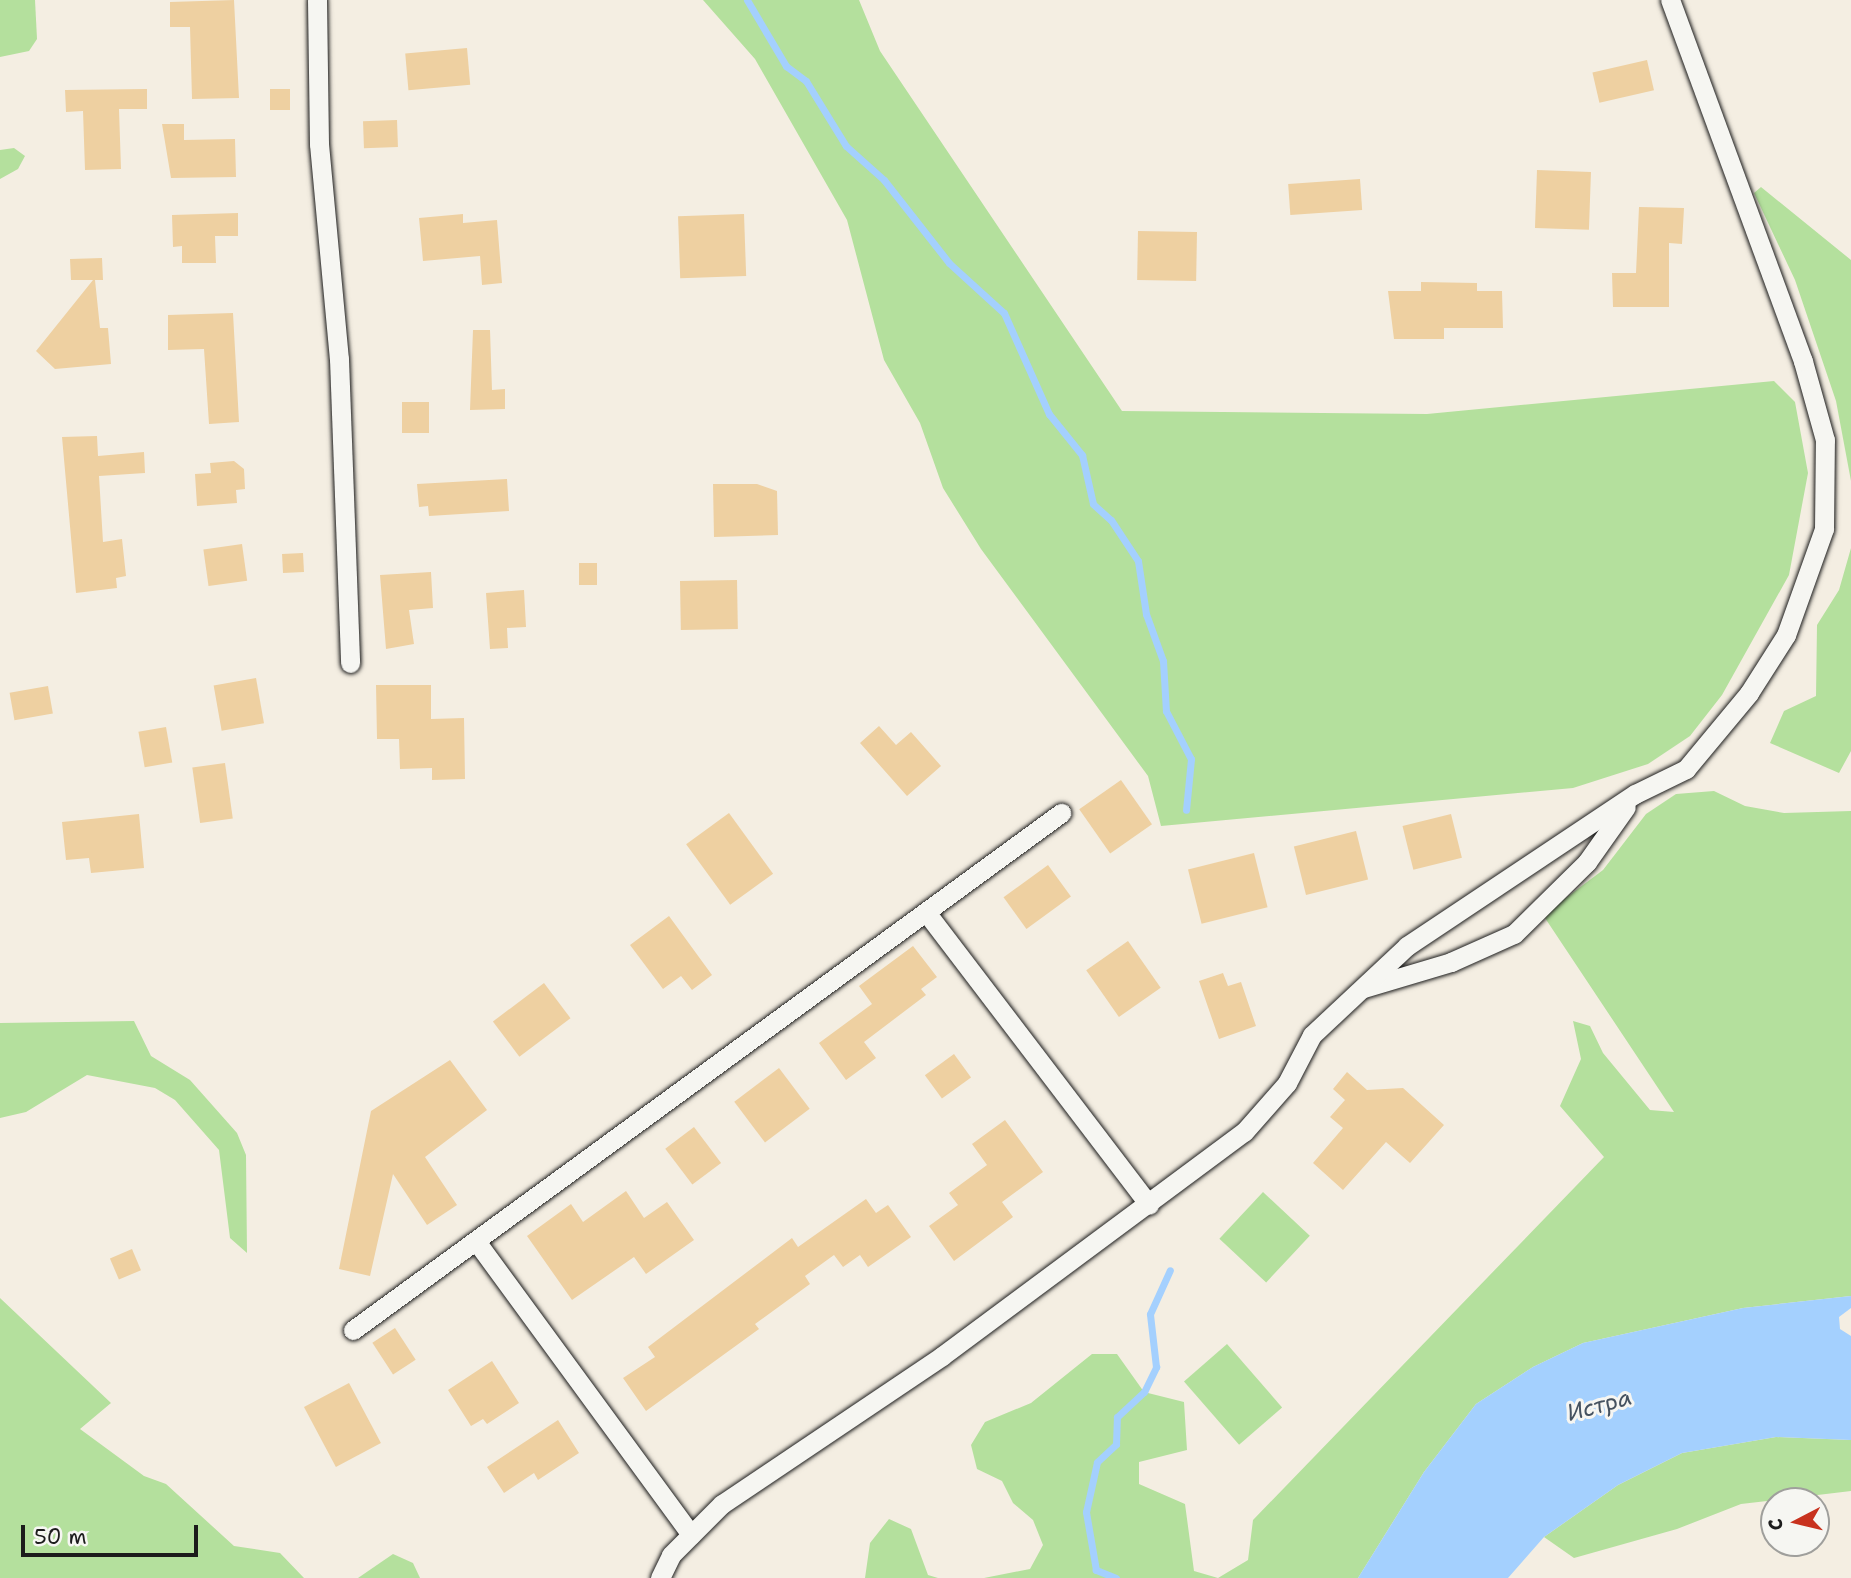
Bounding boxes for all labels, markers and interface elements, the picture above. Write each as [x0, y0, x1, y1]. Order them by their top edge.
water label: Истра [1563, 1383, 1635, 1427]
north arrow [1760, 1487, 1830, 1557]
scale bar [24, 1512, 201, 1556]
text: С [1763, 1517, 1789, 1532]
text: 50 m [34, 1523, 87, 1551]

